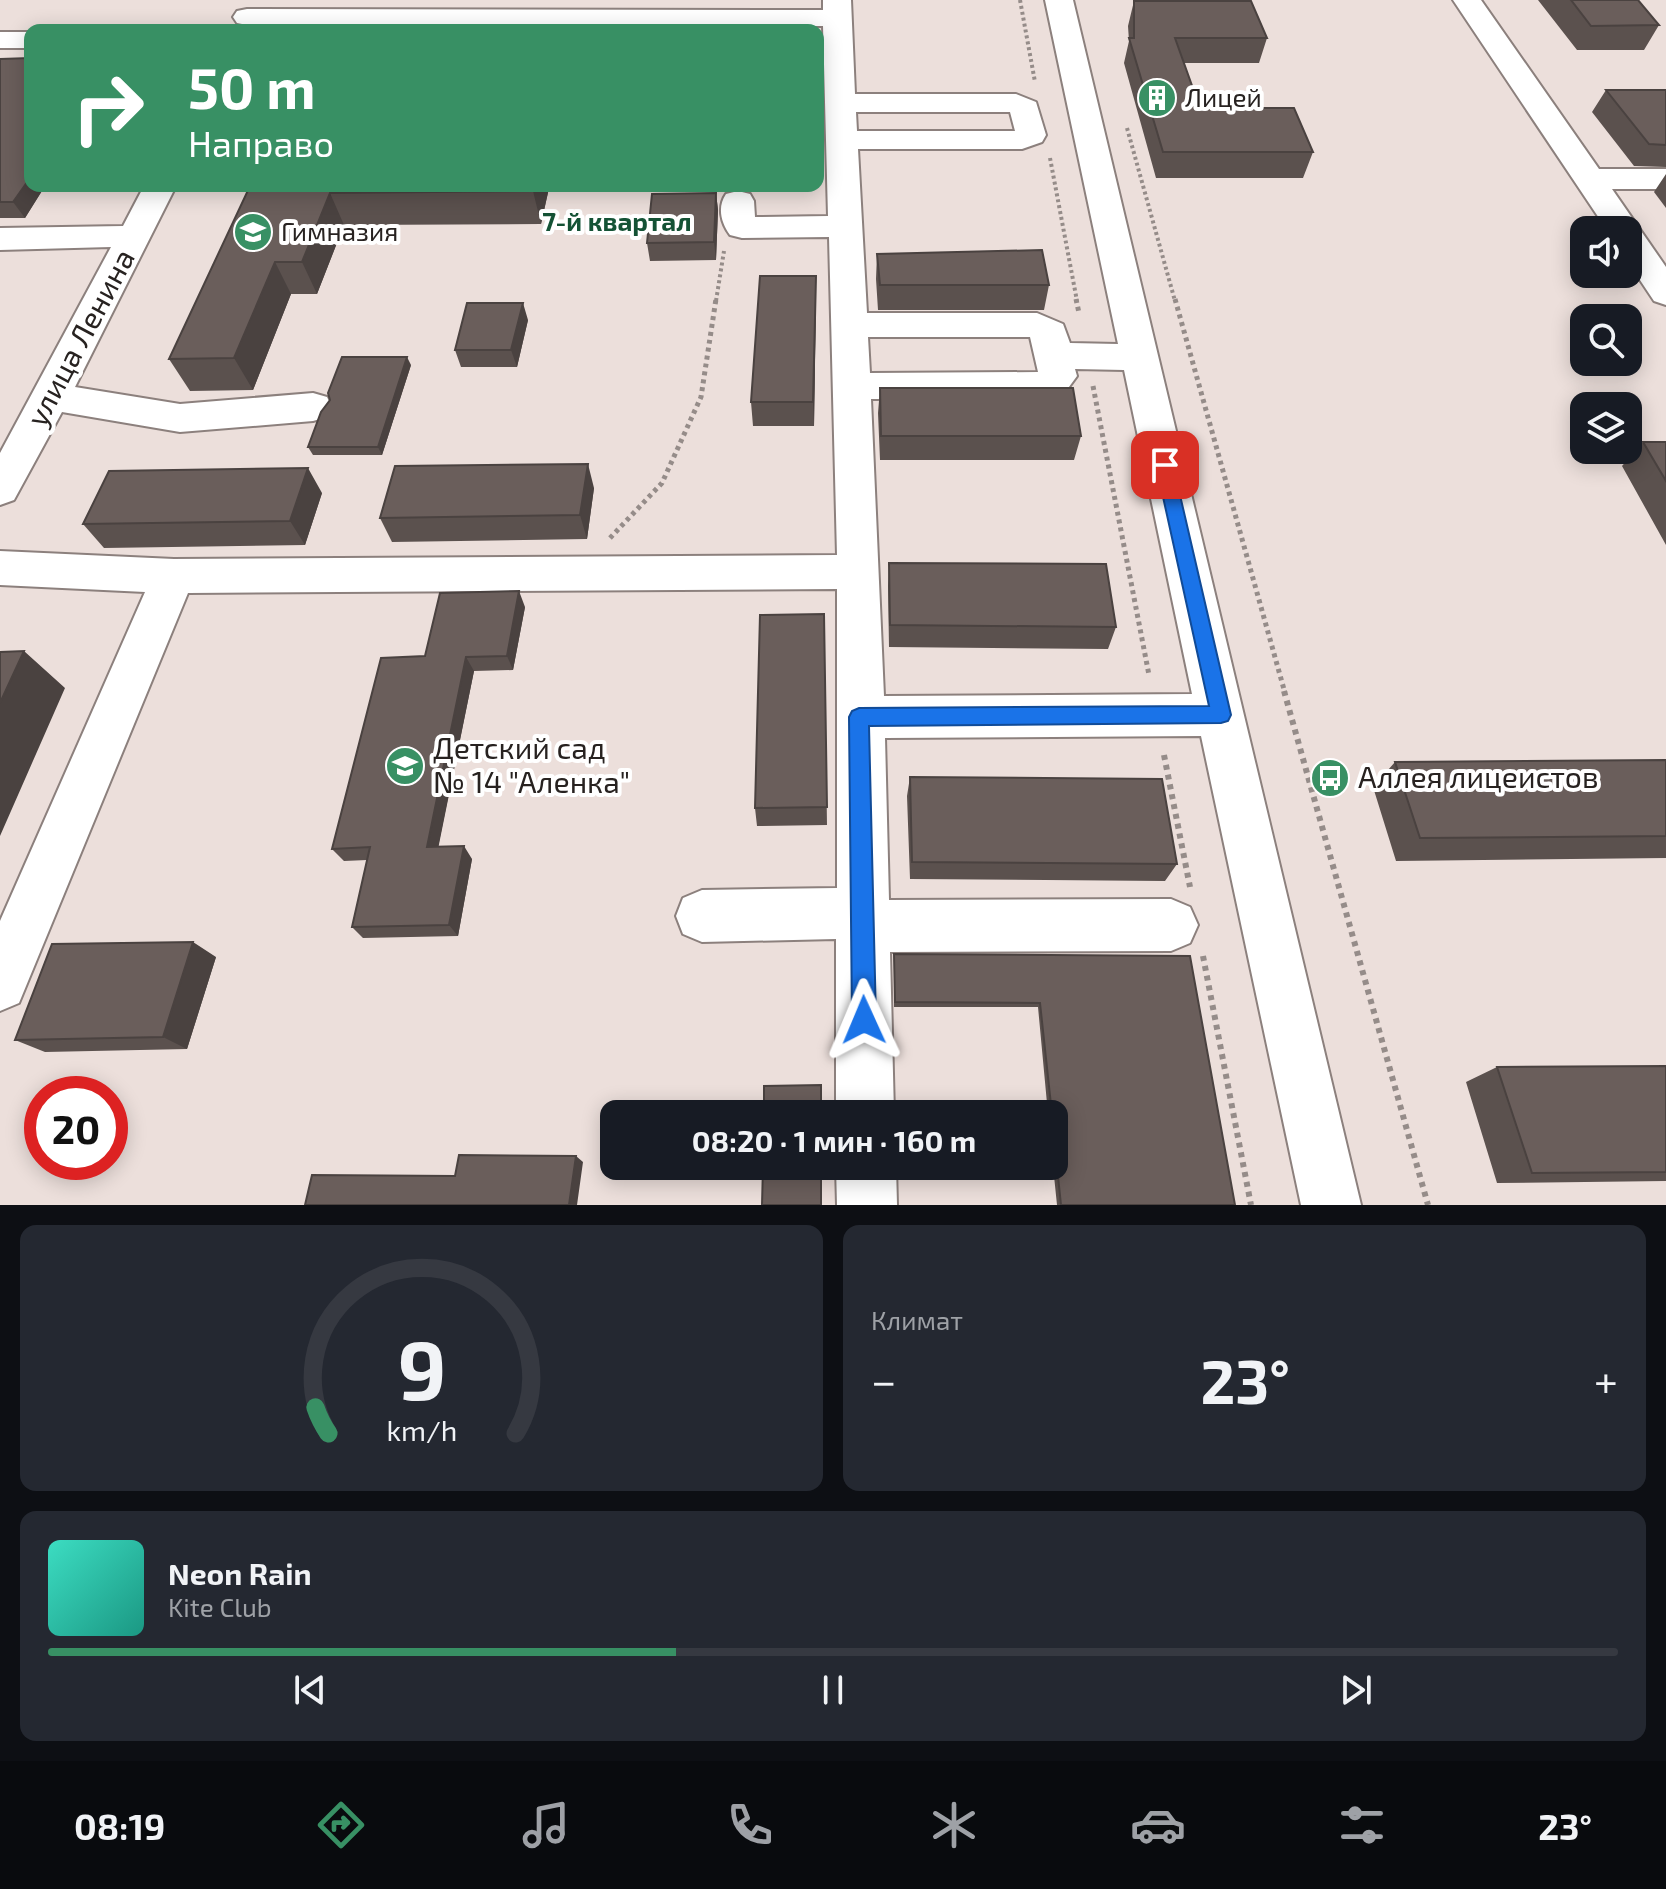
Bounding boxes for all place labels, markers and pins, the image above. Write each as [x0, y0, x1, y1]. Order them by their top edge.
building icon: Лицей [1136, 77, 1178, 119]
place label: Лицей [1185, 81, 1262, 112]
school or university icon: Гимназия [232, 211, 274, 253]
place label: Гимназия [281, 215, 398, 246]
pin [1131, 431, 1199, 499]
place label: Детский сад № 14 "Аленка" [433, 729, 630, 799]
school or university icon: Детский сад № 14 "Аленка" [384, 745, 426, 787]
bus stop icon: Аллея лицеистов [1309, 757, 1351, 799]
place label: Аллея лицеистов [1358, 758, 1599, 794]

